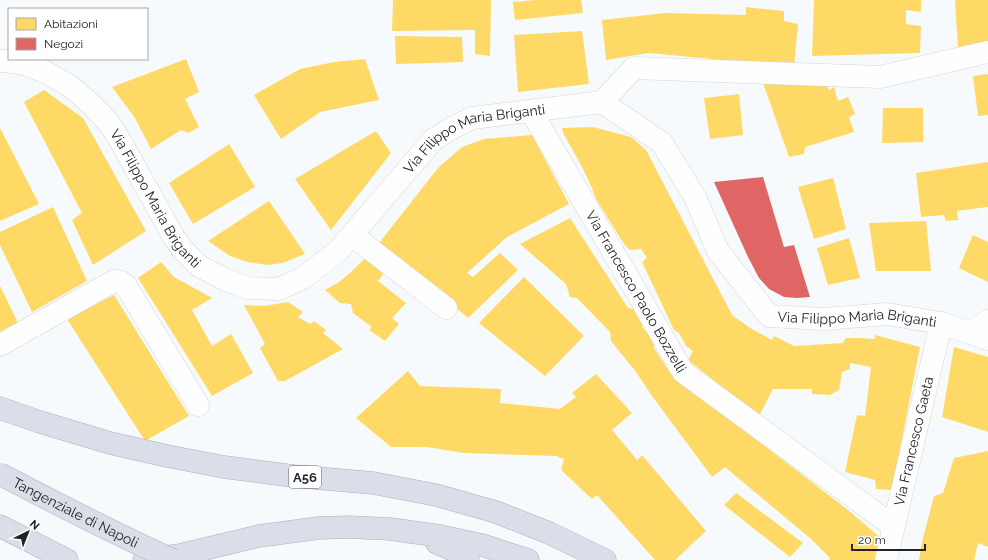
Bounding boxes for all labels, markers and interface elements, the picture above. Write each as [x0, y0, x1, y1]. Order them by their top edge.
legend [8, 8, 148, 60]
text: Abitazioni [44, 17, 98, 31]
text: Negozi [44, 37, 83, 51]
street label: Via Filippo Maria Briganti [400, 101, 546, 177]
street label: Via Filippo Maria Briganti [107, 126, 204, 271]
street label: Via Francesco Paolo Bozzelli [583, 208, 690, 375]
street label: Via Filippo Maria Briganti [777, 306, 938, 330]
street label: Via Francesco Gaeta [891, 375, 936, 508]
road number: A56 [289, 466, 321, 488]
street label: Tangenziale di Napoli [10, 473, 142, 551]
north arrow [8, 512, 48, 552]
scale bar [852, 526, 925, 552]
text: 20 m [858, 533, 886, 547]

